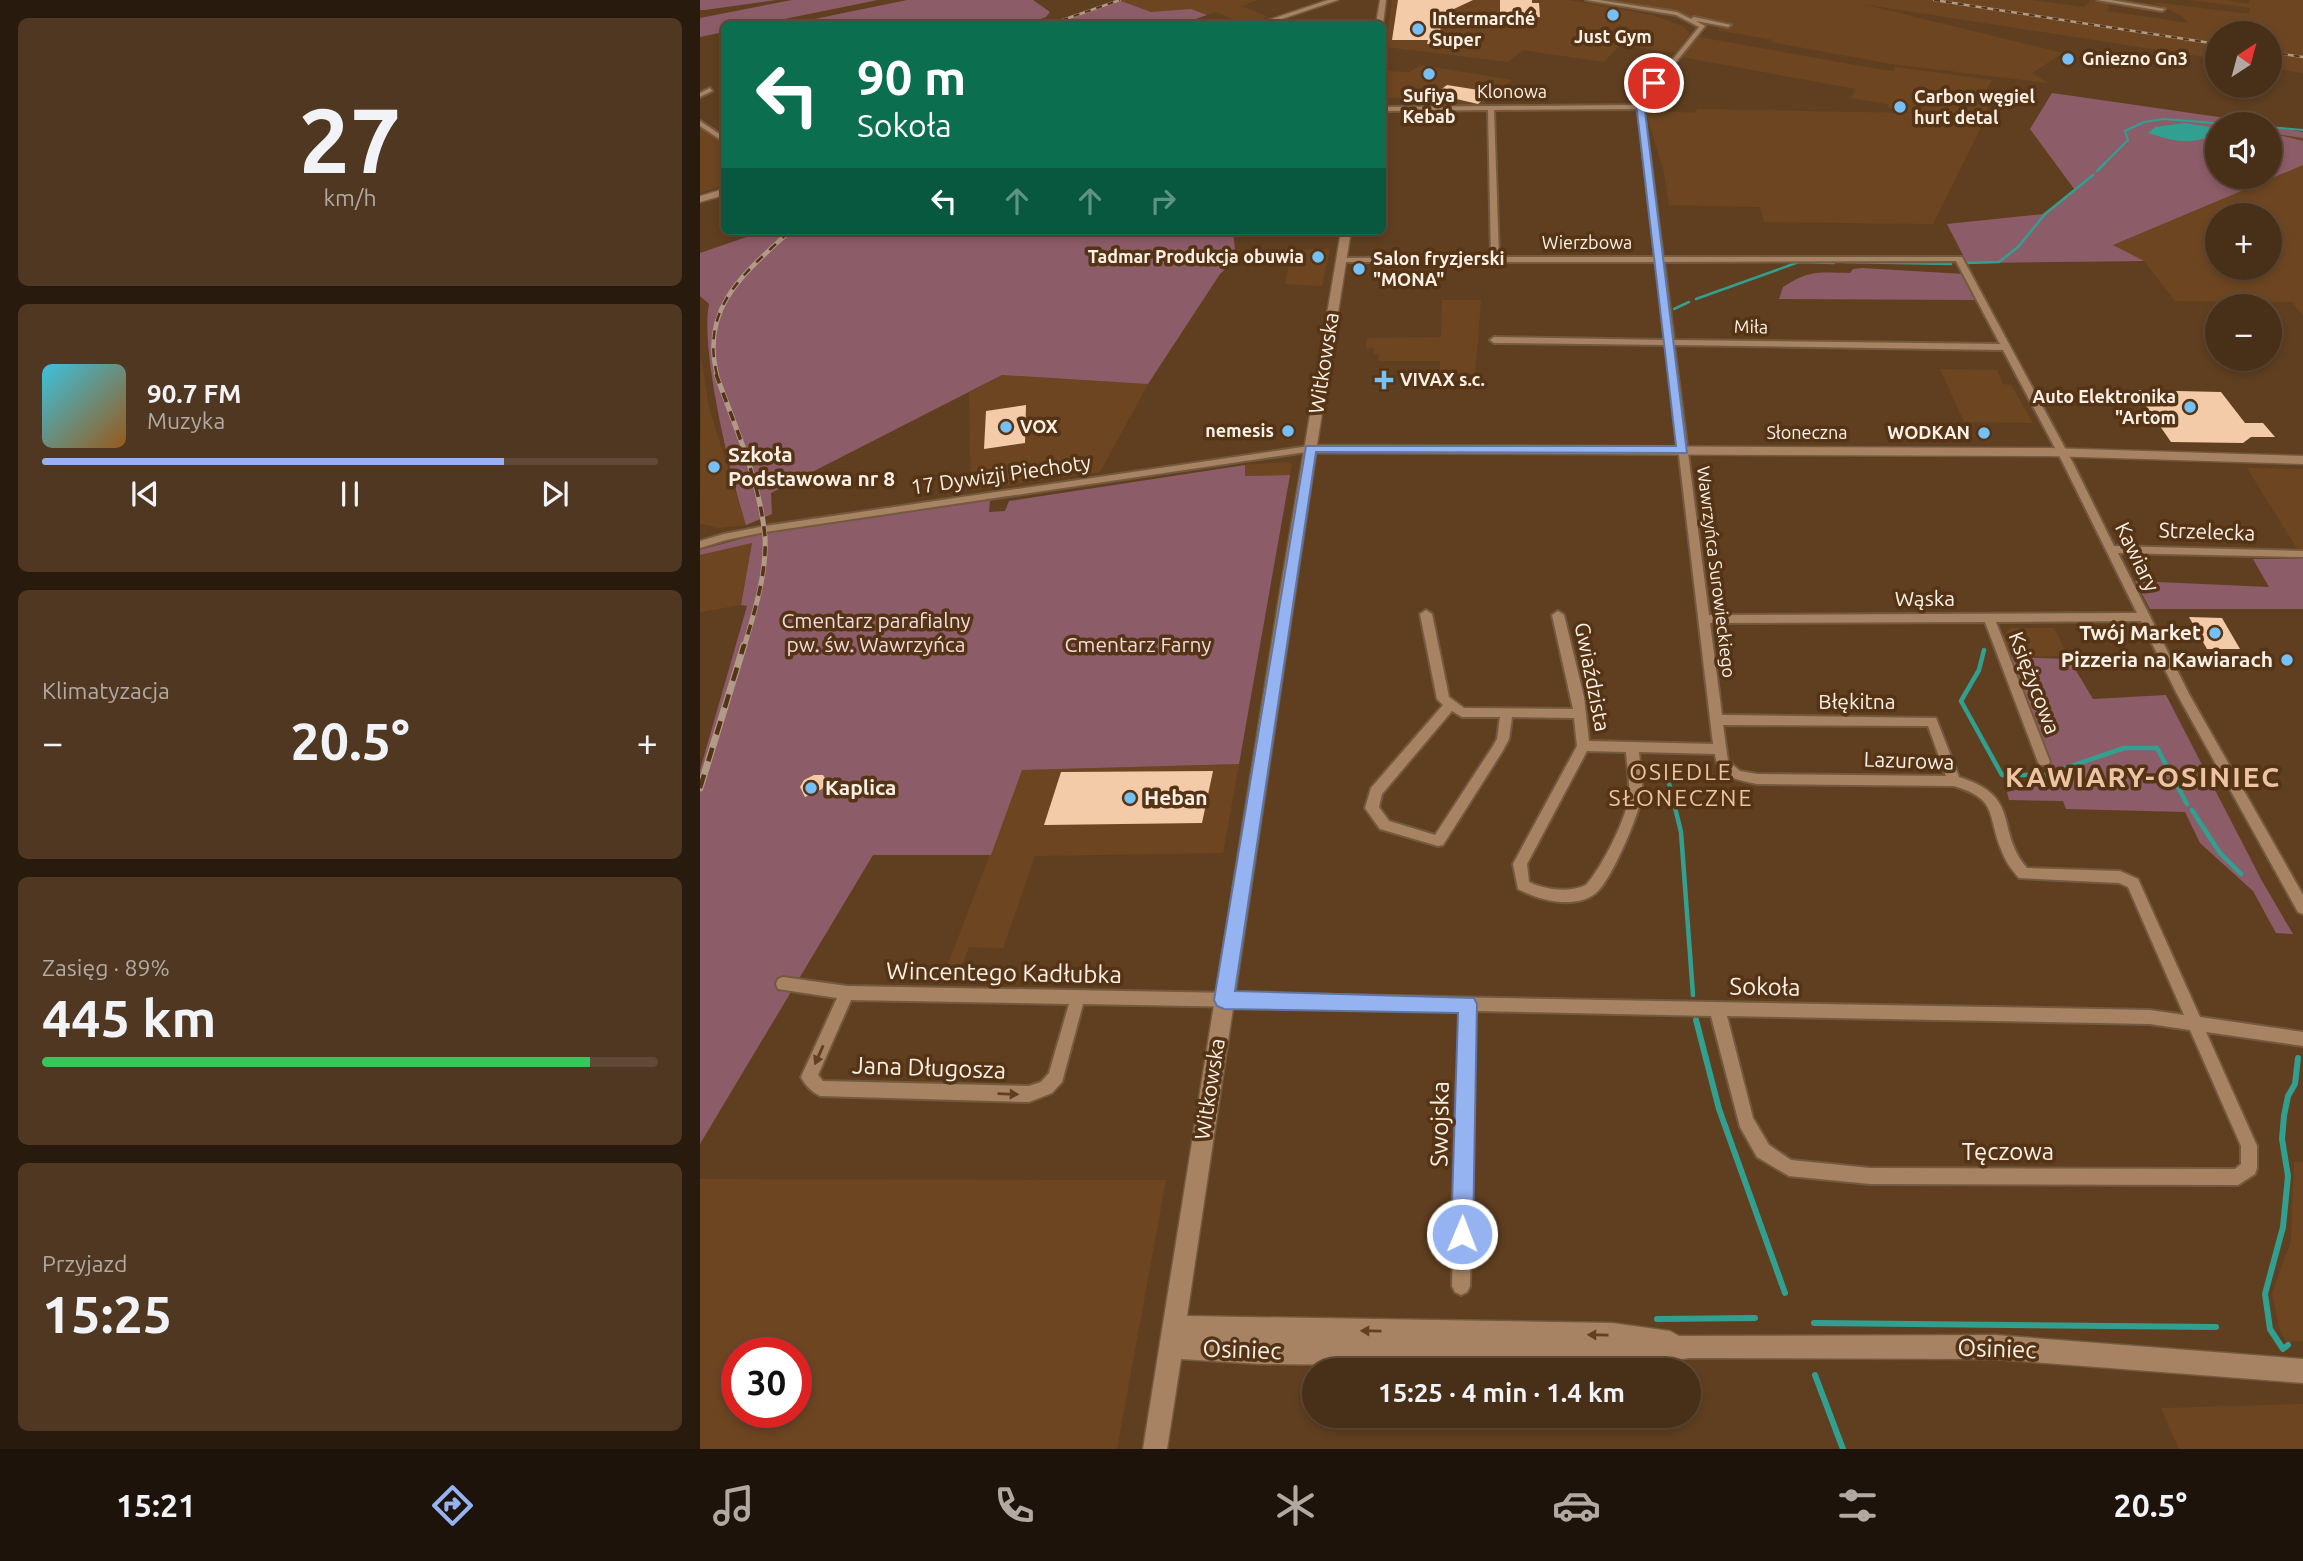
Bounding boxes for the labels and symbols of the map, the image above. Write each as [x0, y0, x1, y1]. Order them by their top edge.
marker: Just Gym [1605, 7, 1621, 23]
place label: Intermarché Super [1432, 8, 1535, 49]
marker: Intermarché Super [1410, 21, 1426, 37]
north arrow [2205, 21, 2282, 98]
place label: Just Gym [1574, 26, 1652, 46]
place label: Gniezno Gn3 [2082, 48, 2188, 68]
marker: Gniezno Gn3 [2060, 51, 2076, 67]
pin [1624, 53, 1684, 113]
marker: Sufiya Kebab [1421, 66, 1437, 82]
street label: Klonowa [1477, 81, 1547, 101]
place label: Sufiya Kebab [1402, 85, 1456, 126]
place label: Carbon węgiel hurt detal [1914, 86, 2035, 127]
marker: Carbon węgiel hurt detal [1892, 99, 1908, 115]
street label: Wierzbowa [1542, 232, 1632, 252]
place label: Tadmar Produkcja obuwia [1088, 246, 1304, 266]
place label: Salon fryzjerski "MONA" [1373, 248, 1505, 289]
marker: Tadmar Produkcja obuwia [1310, 249, 1326, 265]
marker: Salon fryzjerski "MONA" [1351, 261, 1367, 277]
street label: Witkowska [1303, 310, 1343, 415]
street label: Miła [1734, 316, 1768, 336]
place label: VIVAX s.c. [1400, 369, 1485, 389]
marker: VIVAX s.c. [1374, 370, 1394, 390]
place label: Auto Elektronika "Artom [2033, 386, 2176, 427]
marker: Auto Elektronika "Artom [2182, 399, 2198, 415]
place label: VOX [1020, 416, 1058, 436]
marker: VOX [998, 419, 1014, 435]
place label: nemesis [1205, 420, 1274, 440]
street label: Słoneczna [1766, 422, 1848, 442]
place label: WODKAN [1887, 422, 1970, 442]
marker: nemesis [1280, 423, 1296, 439]
marker: WODKAN [1976, 425, 1992, 441]
place label: Szkoła Podstawowa nr 8 [728, 442, 895, 490]
street label: 17 Dywizji Piechoty [909, 449, 1092, 499]
marker: Szkoła Podstawowa nr 8 [706, 459, 722, 475]
street label: Wawrzyńca Surowieckiego [1694, 465, 1740, 679]
street label: Strzelecka [2158, 517, 2256, 545]
street label: Kawiary [2111, 518, 2165, 595]
street label: Wąska [1895, 586, 1955, 610]
park label: Cmentarz parafialny pw. św. Wawrzyńca [781, 608, 971, 656]
street label: Gwiaździsta [1571, 620, 1615, 733]
place label: Twój Market [2079, 620, 2201, 644]
marker: Twój Market [2207, 625, 2223, 641]
street label: Księżycowa [2004, 628, 2065, 737]
park label: Cmentarz Farny [1065, 632, 1211, 656]
place label: Pizzeria na Kawiarach [2061, 647, 2273, 671]
marker: Pizzeria na Kawiarach [2279, 652, 2295, 668]
street label: Błękitna [1818, 689, 1896, 713]
street label: Lazurowa [1863, 746, 1955, 774]
district label: OSIEDLE SŁONECZNE [1609, 759, 1753, 810]
district label: KAWIARY-OSINIEC [2005, 761, 2281, 792]
place label: Kaplica [825, 775, 896, 799]
marker: Kaplica [803, 780, 819, 796]
place label: Heban [1144, 785, 1208, 809]
marker: Heban [1122, 790, 1138, 806]
street label: Wincentego Kadłubka [886, 957, 1122, 988]
street label: Sokoła [1729, 972, 1801, 1001]
street label: Witkowska [1189, 1036, 1229, 1141]
one-way arrow [813, 1045, 824, 1066]
street label: Jana Długosza [851, 1051, 1007, 1084]
street label: Swojska [1425, 1081, 1454, 1167]
one-way arrow [998, 1088, 1020, 1099]
street label: Tęczowa [1962, 1138, 2054, 1165]
position arrow [1425, 1197, 1499, 1271]
one-way arrow [1359, 1325, 1381, 1337]
one-way arrow [1587, 1329, 1609, 1341]
street label: Osiniec [1957, 1334, 2037, 1363]
street label: Osiniec [1202, 1335, 1282, 1364]
speed limit sign: 30 [721, 1337, 812, 1428]

